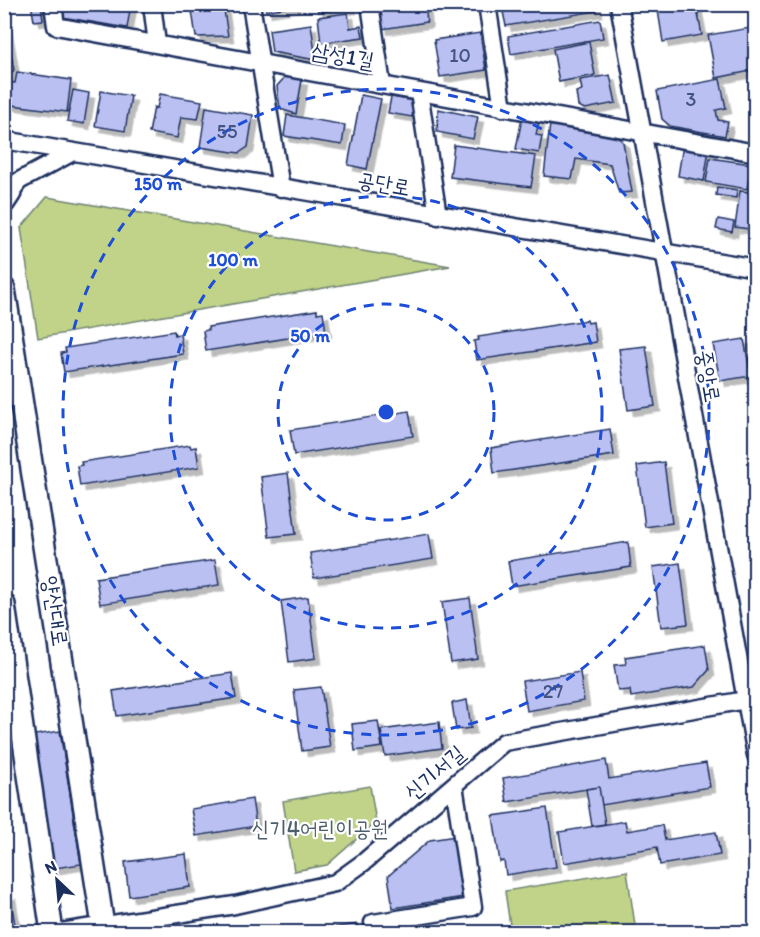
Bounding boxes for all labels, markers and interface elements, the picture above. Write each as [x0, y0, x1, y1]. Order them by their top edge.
street label: 삼성1길 [309, 37, 377, 74]
house number: 10 [449, 43, 471, 67]
house number: 3 [686, 87, 697, 111]
house number: 55 [217, 119, 238, 143]
street label: 공단로 [355, 166, 412, 201]
text: 150 m [134, 173, 183, 195]
text: 100 m [208, 249, 259, 271]
text: 50 m [290, 325, 331, 347]
street label: 중앙로 [691, 348, 726, 405]
centre of rings [376, 402, 396, 422]
street label: 양산대로 [37, 574, 74, 648]
house number: 27 [543, 679, 563, 703]
street label: 신기서길 [399, 739, 470, 805]
park label: 신기4어린이공원 [251, 815, 389, 842]
north arrow [27, 850, 87, 910]
text: N [42, 856, 60, 878]

